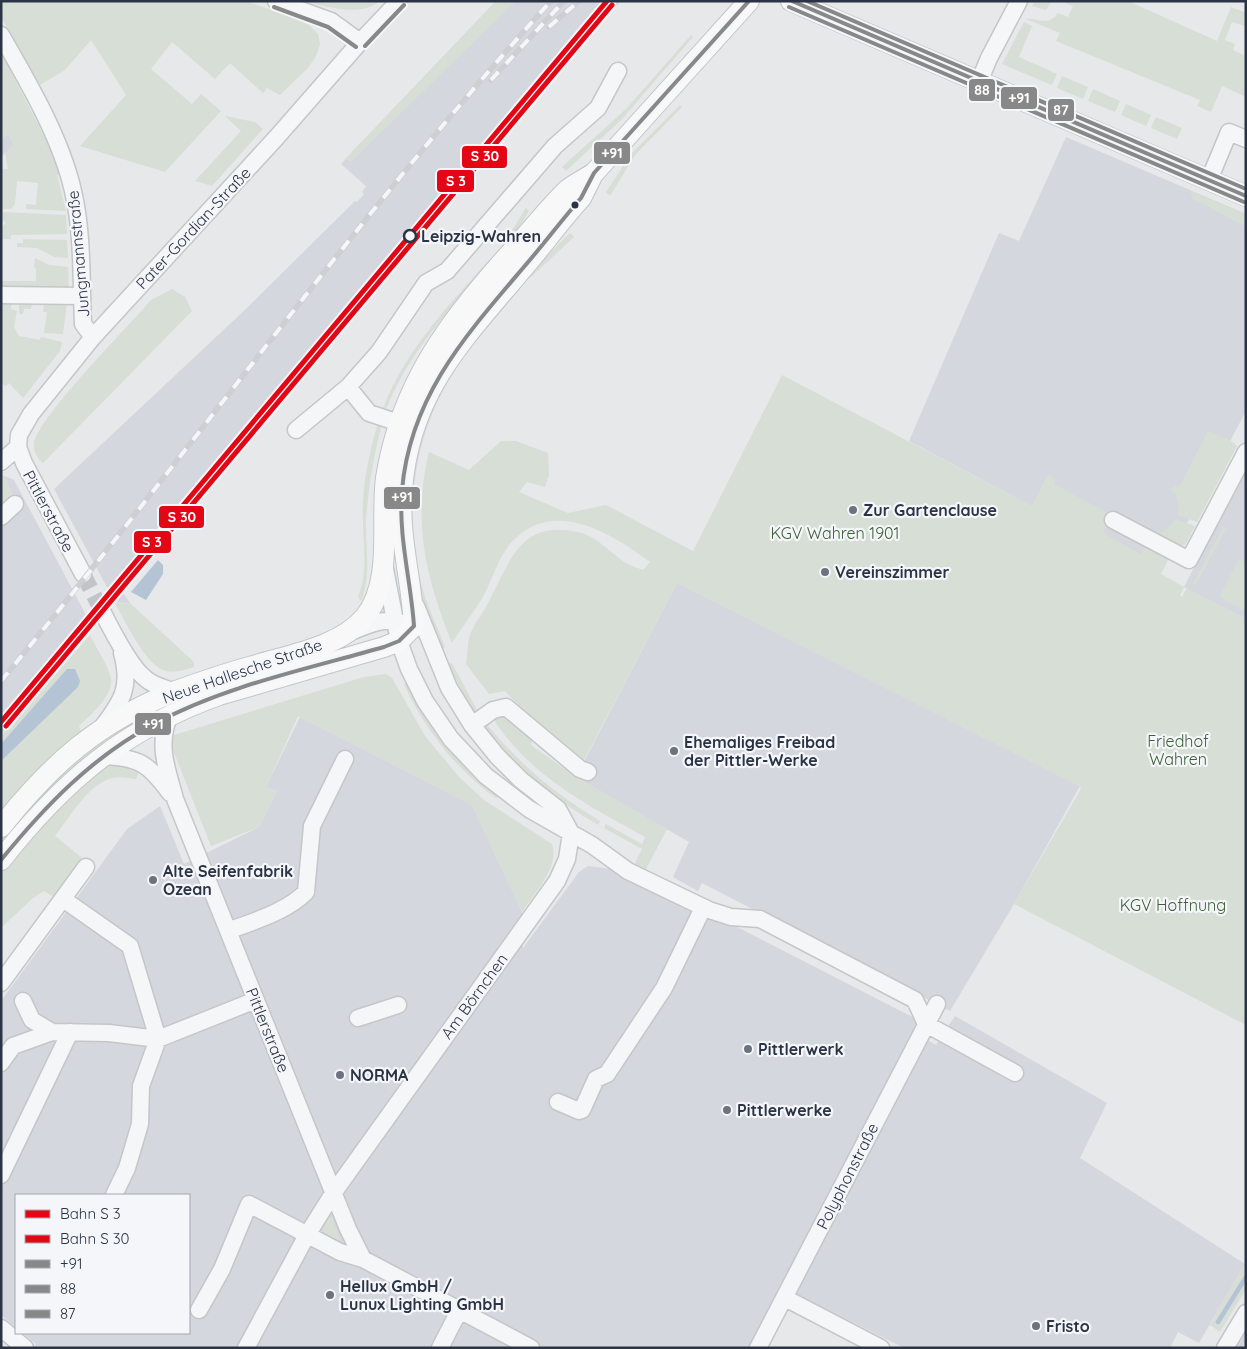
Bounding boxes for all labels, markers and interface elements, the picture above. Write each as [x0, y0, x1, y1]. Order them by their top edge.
line badge: 88 [968, 78, 996, 102]
text: 88 [974, 81, 990, 99]
line badge: +91 [1000, 86, 1038, 110]
text: +91 [1008, 89, 1030, 107]
line badge: 87 [1047, 98, 1075, 122]
text: 87 [1053, 101, 1069, 119]
line badge: +91 [593, 141, 631, 165]
text: +91 [601, 144, 623, 162]
line badge: S 30 [461, 145, 508, 169]
text: S 30 [471, 147, 500, 165]
street label: Pater-Gordian-Straße [131, 163, 255, 293]
line badge: S 3 [436, 169, 475, 193]
text: S 3 [446, 172, 466, 190]
street label: Jungmannstraße [62, 190, 94, 318]
unlabelled marker [570, 200, 580, 210]
place label: Leipzig-Wahren [421, 226, 541, 246]
marker: Leipzig-Wahren [403, 229, 417, 243]
street label: Pittlerstraße [19, 467, 79, 555]
line badge: +91 [383, 486, 421, 510]
text: +91 [391, 488, 413, 506]
place label: Zur Gartenclause [863, 500, 997, 520]
marker: Zur Gartenclause [847, 504, 859, 516]
line badge: S 30 [158, 505, 205, 529]
text: S 30 [168, 508, 197, 526]
park label: KGV Wahren 1901 [770, 523, 900, 543]
line badge: S 3 [133, 530, 172, 554]
text: S 3 [142, 533, 162, 551]
place label: Vereinszimmer [835, 562, 949, 582]
marker: Vereinszimmer [819, 566, 831, 578]
street label: Neue Hallesche Straße [159, 634, 325, 708]
line badge: +91 [134, 712, 172, 736]
text: +91 [142, 715, 164, 733]
park label: Friedhof Wahren [1147, 731, 1209, 769]
place label: Ehemaliges Freibad der Pittler-Werke [684, 732, 835, 770]
marker: Ehemaliges Freibad der Pittler-Werke [668, 745, 680, 757]
place label: Alte Seifenfabrik Ozean [163, 861, 293, 899]
marker: Alte Seifenfabrik Ozean [147, 874, 159, 886]
park label: KGV Hoffnung [1120, 895, 1226, 915]
street label: Am Börnchen [436, 949, 512, 1043]
street label: Pittlerstraße [242, 985, 294, 1075]
place label: Pittlerwerk [758, 1039, 844, 1059]
marker: Pittlerwerk [742, 1043, 754, 1055]
place label: NORMA [350, 1065, 409, 1085]
marker: NORMA [334, 1069, 346, 1081]
place label: Pittlerwerke [737, 1100, 832, 1120]
marker: Pittlerwerke [721, 1104, 733, 1116]
street label: Polyphonstraße [812, 1120, 882, 1232]
legend [15, 1194, 190, 1334]
text: Bahn S 3 [60, 1204, 121, 1223]
text: Bahn S 30 [60, 1229, 130, 1248]
text: +91 [60, 1254, 82, 1273]
place label: Hellux GmbH / Lunux Lighting GmbH [340, 1276, 504, 1314]
text: 88 [60, 1279, 76, 1298]
marker: Hellux GmbH / Lunux Lighting GmbH [324, 1289, 336, 1301]
text: 87 [60, 1304, 76, 1323]
place label: Fristo [1046, 1316, 1090, 1336]
marker: Fristo [1030, 1320, 1042, 1332]

